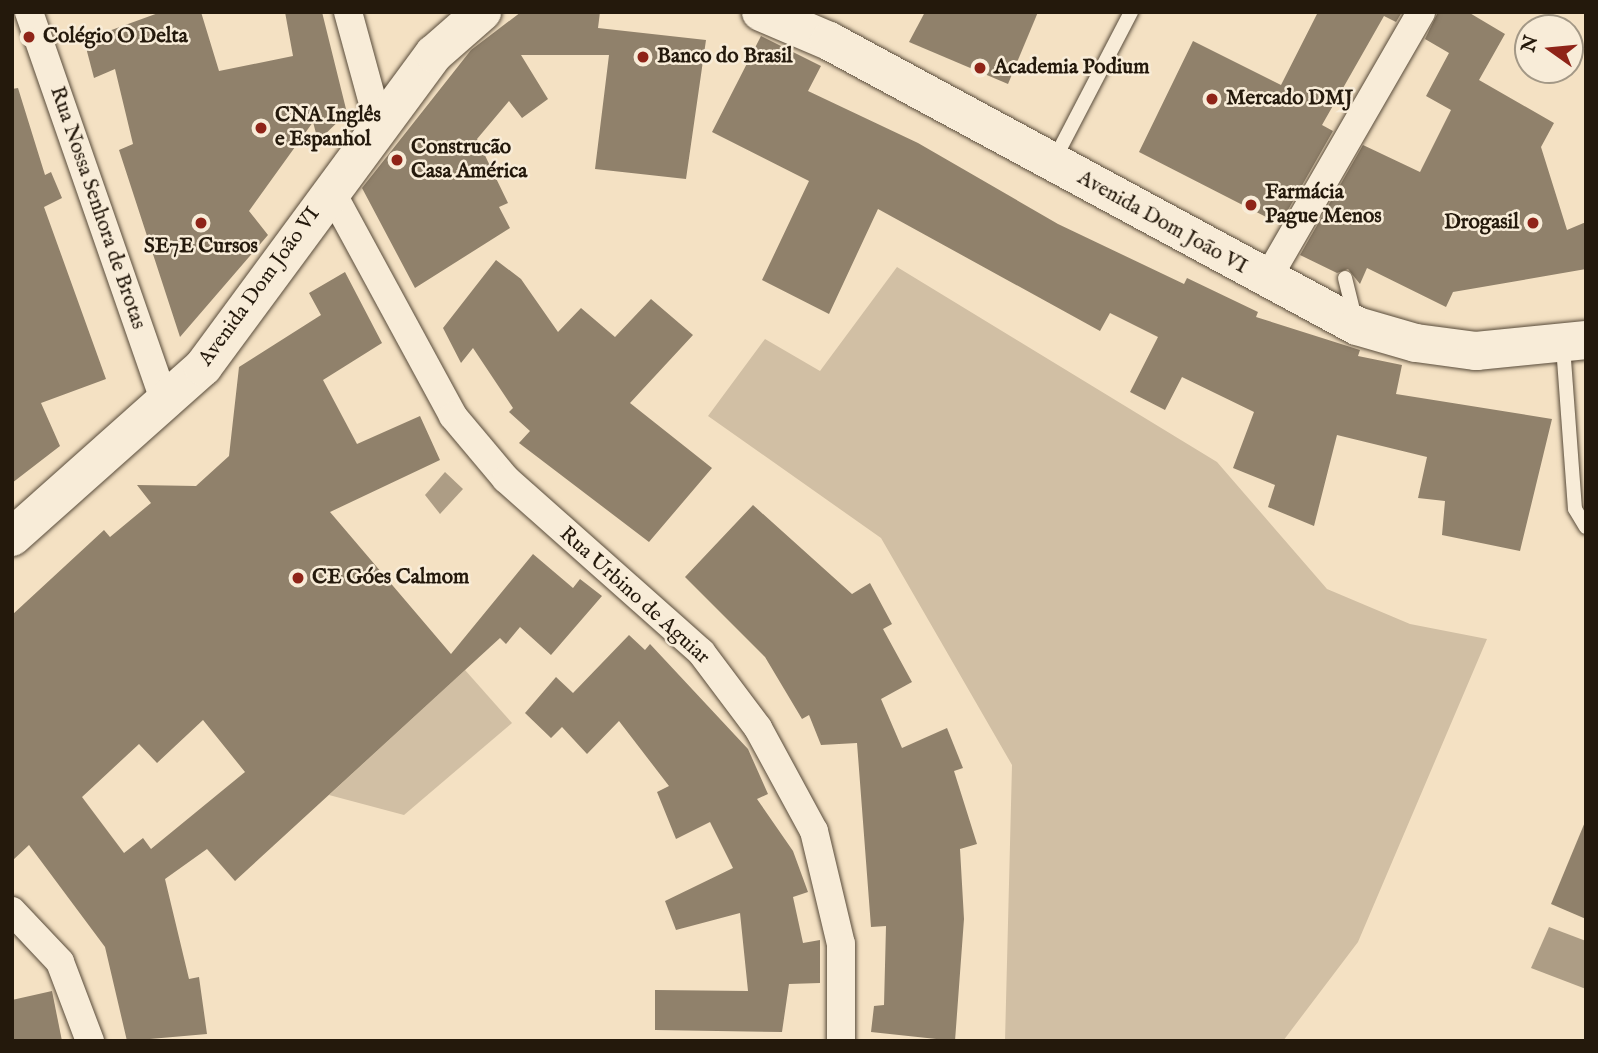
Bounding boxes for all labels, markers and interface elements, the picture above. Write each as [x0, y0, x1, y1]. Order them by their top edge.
north arrow [1514, 14, 1584, 84]
place label: Colégio O Delta [43, 24, 188, 50]
marker: Colégio O Delta [21, 29, 37, 45]
text: N [1517, 33, 1544, 55]
place label: Banco do Brasil [657, 44, 793, 70]
marker: Banco do Brasil [635, 49, 651, 65]
place label: Academia Podium [994, 55, 1149, 81]
marker: Academia Podium [972, 60, 988, 76]
street label: Rua Nossa Senhora de Brotas [44, 83, 150, 333]
place label: Mercado DMJ [1226, 86, 1353, 112]
marker: Mercado DMJ [1204, 91, 1220, 107]
place label: CNA Inglês e Espanhol [275, 103, 381, 153]
marker: CNA Inglês e Espanhol [253, 120, 269, 136]
place label: Construcão Casa América [411, 135, 527, 185]
marker: Construcão Casa América [389, 152, 405, 168]
street label: Avenida Dom João VI [1073, 166, 1251, 280]
place label: Farmácia Pague Menos [1265, 180, 1382, 230]
marker: Farmácia Pague Menos [1243, 197, 1259, 213]
street label: Avenida Dom João VI [194, 203, 326, 371]
place label: Drogasil [1444, 210, 1519, 236]
marker: SE7E Cursos [193, 215, 209, 231]
marker: Drogasil [1525, 215, 1541, 231]
place label: SE7E Cursos [144, 234, 258, 260]
street label: Rua Urbino de Aguiar [554, 522, 714, 670]
place label: CE Góes Calmom [312, 565, 469, 591]
marker: CE Góes Calmom [290, 570, 306, 586]

